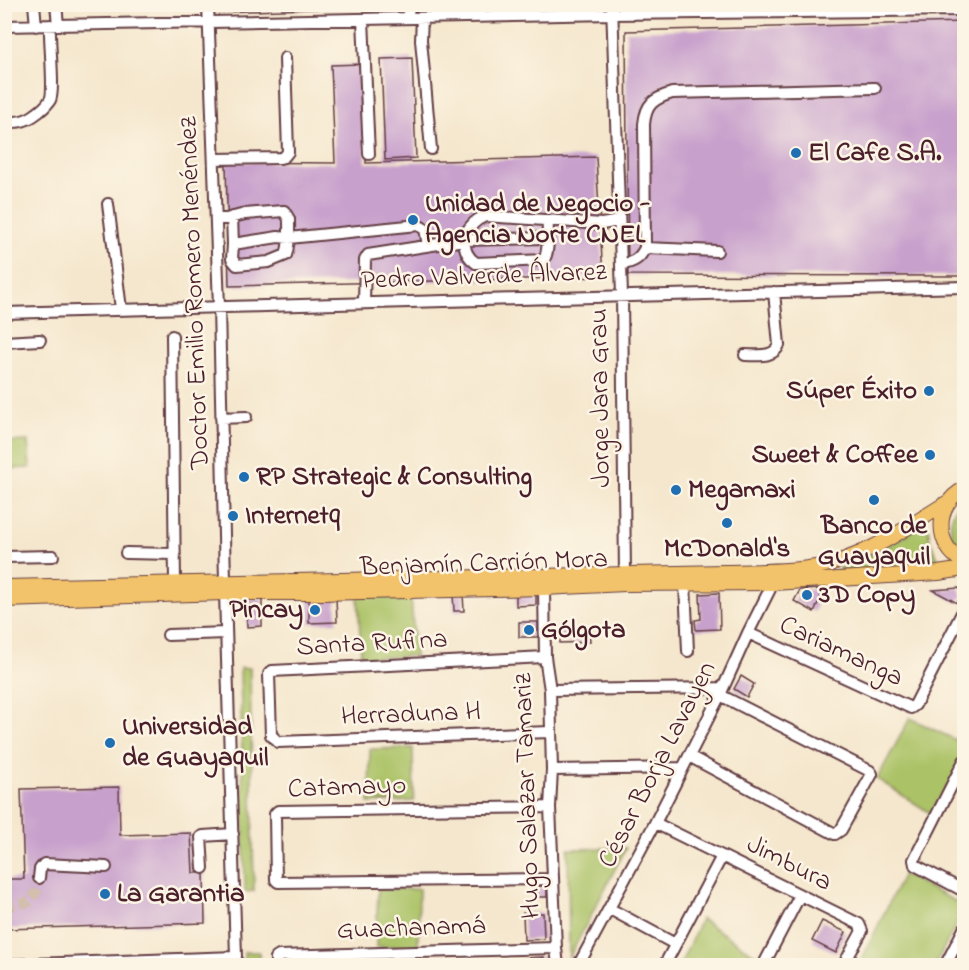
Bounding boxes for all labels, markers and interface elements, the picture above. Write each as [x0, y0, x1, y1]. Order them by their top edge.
street label: Doctor Emilio Romero Menéndez [169, 115, 221, 471]
place label: El Cafe S.A. [808, 134, 942, 173]
marker: El Cafe S.A. [789, 146, 803, 160]
place label: Unidad de Negocio - Agencia Norte CNEL [425, 185, 650, 256]
marker: Unidad de Negocio - Agencia Norte CNEL [406, 213, 420, 227]
street label: Pedro Valverde Álvarez [360, 253, 608, 301]
street label: Jorge Jara Grau [580, 308, 622, 488]
place label: Súper Éxito [786, 372, 917, 411]
marker: Súper Éxito [922, 384, 936, 398]
place label: Sweet & Coffee [751, 436, 919, 475]
marker: Sweet & Coffee [923, 448, 937, 462]
place label: RP Strategic & Consulting [256, 458, 532, 498]
marker: RP Strategic & Consulting [237, 470, 251, 484]
place label: Megamaxi [688, 471, 796, 511]
marker: Megamaxi [669, 483, 683, 497]
marker: Banco de Guayaquil [867, 493, 881, 507]
place label: Internetq [245, 497, 341, 536]
place label: Banco de Guayaquil [818, 507, 930, 577]
marker: Internetq [226, 509, 240, 523]
marker: McDonald's [720, 516, 734, 530]
place label: McDonald's [664, 530, 790, 569]
street label: Benjamín Carrión Mora [358, 540, 609, 588]
place label: 3D Copy [818, 576, 915, 615]
marker: 3D Copy [800, 588, 814, 602]
place label: Pincay [229, 591, 303, 630]
marker: Pincay [308, 603, 322, 617]
street label: Cariamanga [773, 606, 909, 698]
place label: Gólgota [541, 611, 626, 651]
street label: Santa Rufina [295, 621, 449, 667]
marker: Gólgota [522, 623, 536, 637]
street label: César Borja Lavayen [589, 655, 727, 875]
street label: Hugo Salazar Tamariz [504, 672, 552, 920]
street label: Herraduna H [340, 693, 482, 737]
place label: Universidad de Guayaquil [122, 708, 268, 778]
marker: Universidad de Guayaquil [103, 736, 117, 750]
street label: Catamayo [287, 766, 407, 810]
street label: Jimbura [739, 826, 839, 902]
place label: La Garantia [117, 875, 245, 914]
marker: La Garantia [98, 887, 112, 901]
street label: Guachanamá [336, 907, 486, 951]

